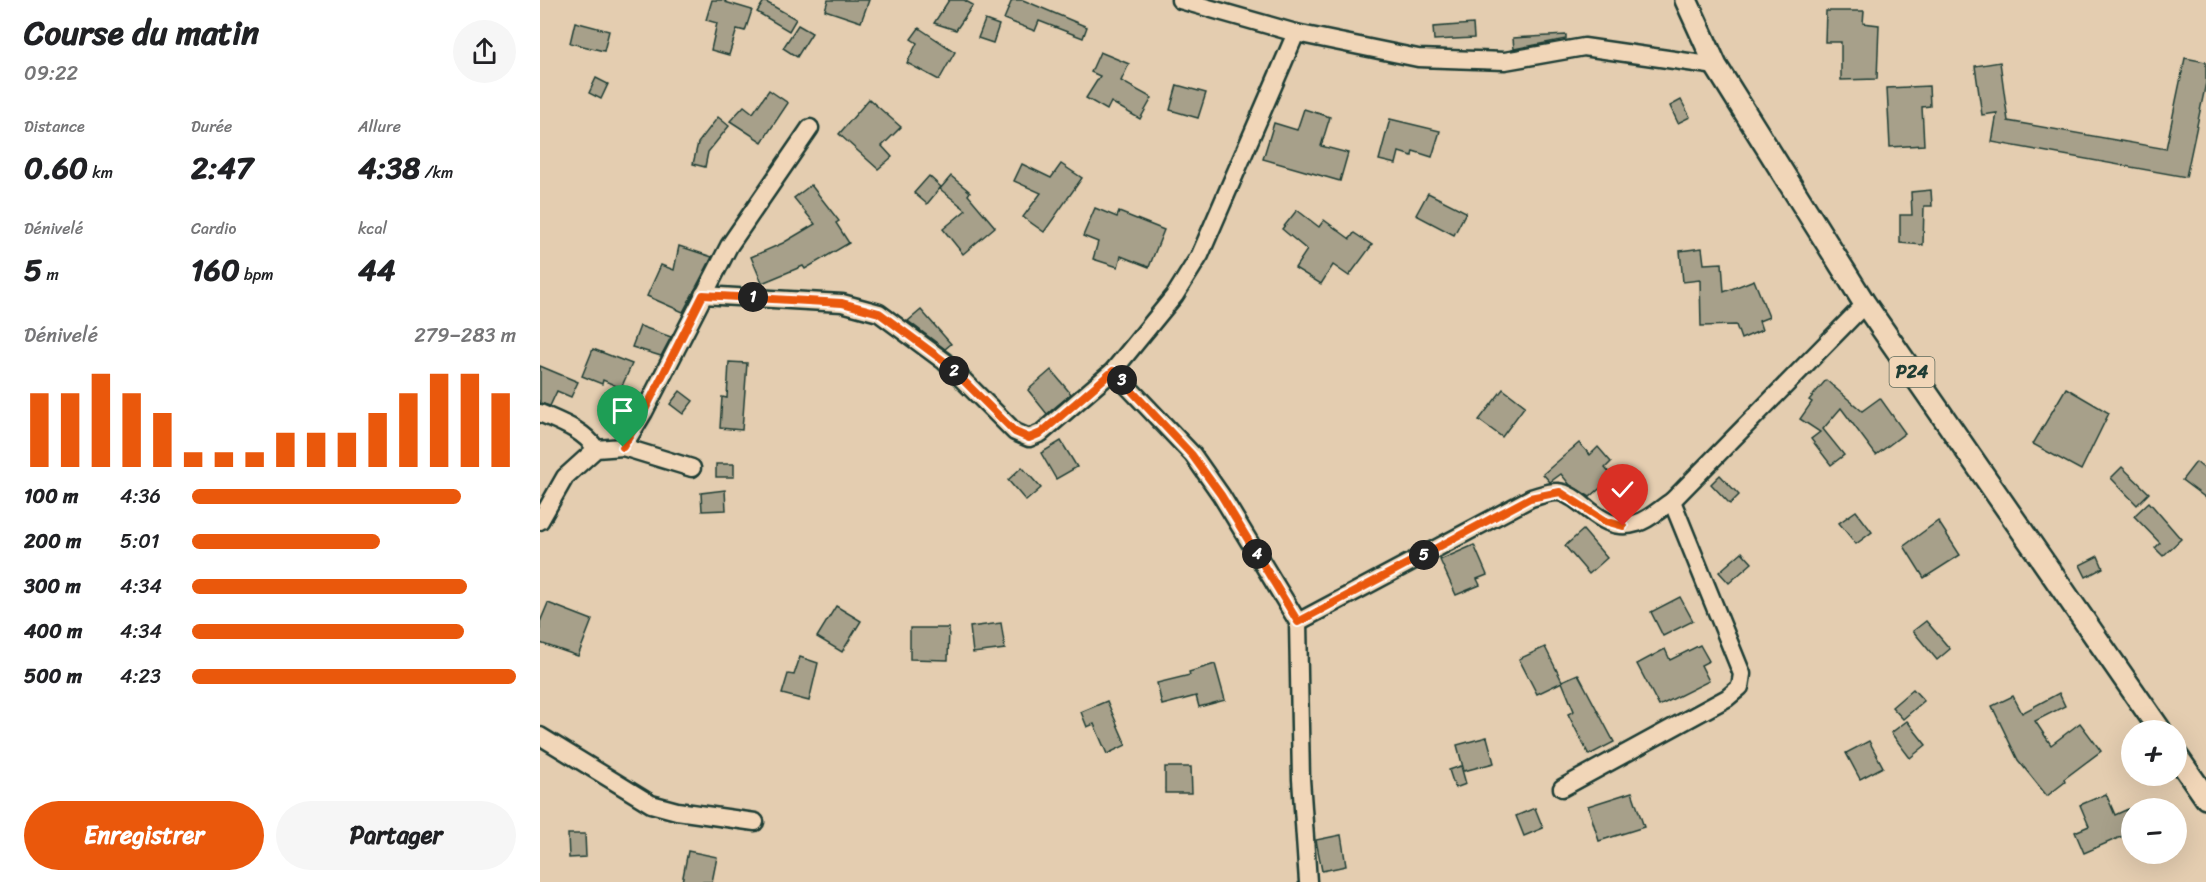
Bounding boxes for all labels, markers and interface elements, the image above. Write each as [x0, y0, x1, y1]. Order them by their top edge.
text: Course du matin [24, 4, 259, 62]
button: share [453, 20, 516, 83]
text: 09:22 [24, 56, 78, 91]
text: Distance [24, 112, 85, 141]
text: Durée [191, 112, 232, 141]
text: Allure [358, 112, 401, 141]
text: 0.60 [24, 141, 88, 195]
text: 2:47 [191, 141, 253, 195]
text: 4:38 [358, 141, 420, 195]
text: km [88, 158, 113, 187]
text: /km [420, 158, 453, 187]
text: Dénivelé [24, 214, 83, 243]
text: Cardio [191, 214, 236, 243]
text: kcal [358, 214, 387, 243]
text: 5 [24, 243, 42, 297]
text: 160 [191, 243, 240, 297]
text: 44 [358, 243, 396, 297]
text: m [42, 260, 59, 289]
text: bpm [240, 260, 274, 289]
pin: 1 [738, 282, 768, 312]
text: 1 [750, 282, 756, 311]
text: Dénivelé [24, 318, 98, 353]
text: 279–283 m [414, 318, 516, 353]
pin: 2 [939, 356, 969, 386]
text: 2 [949, 356, 959, 385]
road number: P24 [1890, 357, 1934, 387]
pin: 3 [1107, 365, 1137, 395]
text: 3 [1118, 365, 1126, 394]
pin [597, 385, 648, 447]
icon: arrive [606, 394, 639, 427]
pin [1597, 464, 1648, 526]
icon: check [1606, 473, 1639, 506]
text: 100 m [24, 479, 78, 514]
text: 4:36 [120, 479, 161, 514]
text: 200 m [24, 524, 81, 559]
text: 5:01 [120, 524, 159, 559]
pin: 4 [1242, 539, 1272, 569]
text: 4 [1252, 539, 1262, 568]
pin: 5 [1409, 540, 1439, 570]
text: 5 [1419, 540, 1429, 569]
text: 300 m [24, 569, 81, 604]
text: 4:34 [120, 569, 162, 604]
text: 400 m [24, 614, 82, 649]
text: 4:34 [120, 614, 162, 649]
text: 500 m [24, 659, 82, 694]
text: 4:23 [120, 659, 161, 694]
map controls [2121, 720, 2187, 864]
button: + [2121, 720, 2187, 786]
button: − [2121, 798, 2187, 864]
button: Enregistrer [24, 801, 264, 870]
button: Partager [276, 801, 516, 870]

